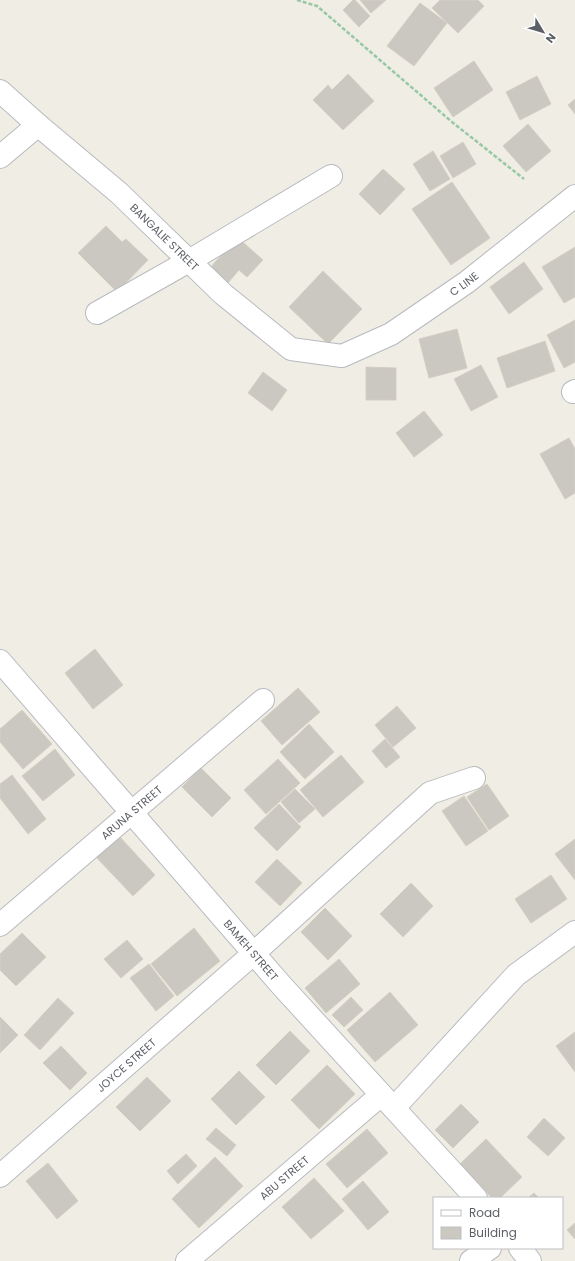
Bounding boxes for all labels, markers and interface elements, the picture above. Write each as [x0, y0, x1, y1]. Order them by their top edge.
north arrow [523, 12, 563, 52]
text: N [542, 30, 560, 46]
street label: BANGALIE STREET [126, 200, 202, 274]
street label: C LINE [446, 268, 482, 300]
street label: ARUNA STREET [97, 782, 166, 843]
street label: BAMEH STREET [220, 916, 282, 984]
street label: JOYCE STREET [93, 1035, 160, 1096]
street label: ABU STREET [256, 1152, 313, 1204]
legend [433, 1197, 563, 1249]
text: Road [469, 1204, 500, 1221]
text: Building [469, 1224, 517, 1241]

